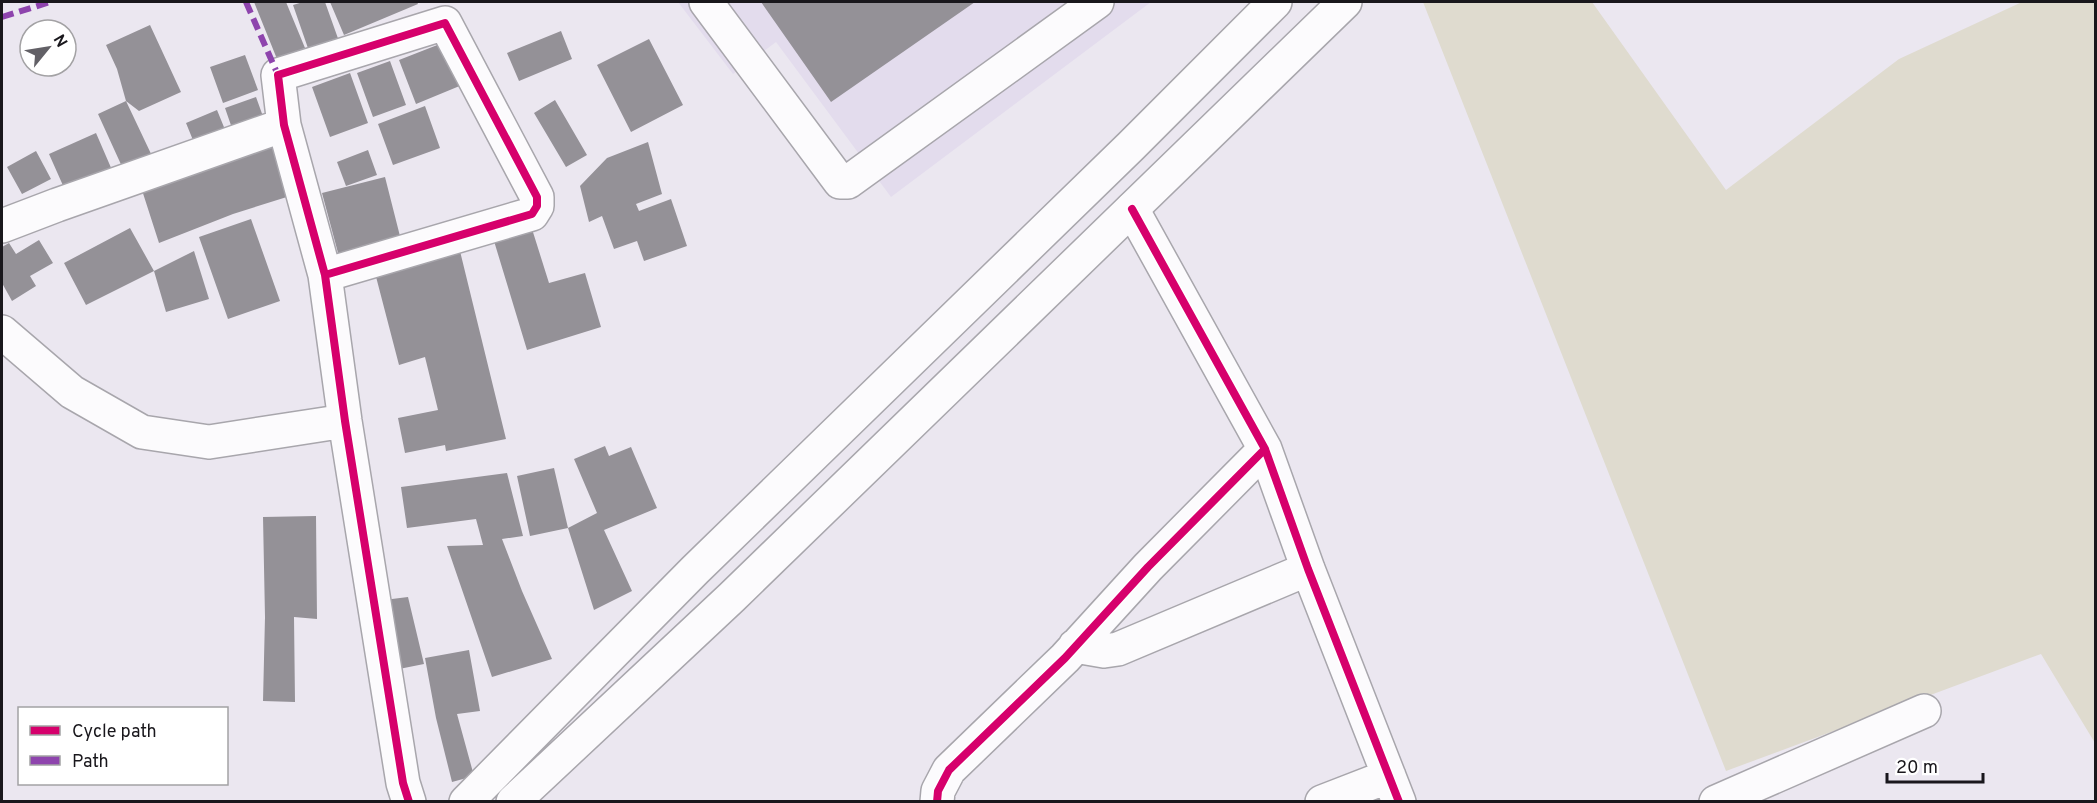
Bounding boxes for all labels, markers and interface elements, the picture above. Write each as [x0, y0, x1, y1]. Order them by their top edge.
north arrow [18, 18, 78, 78]
text: N [48, 32, 71, 51]
legend [18, 707, 228, 785]
text: Cycle path [72, 721, 157, 744]
scale bar [1887, 746, 1983, 784]
text: Path [72, 751, 109, 774]
text: 20 m [1896, 757, 1938, 780]

